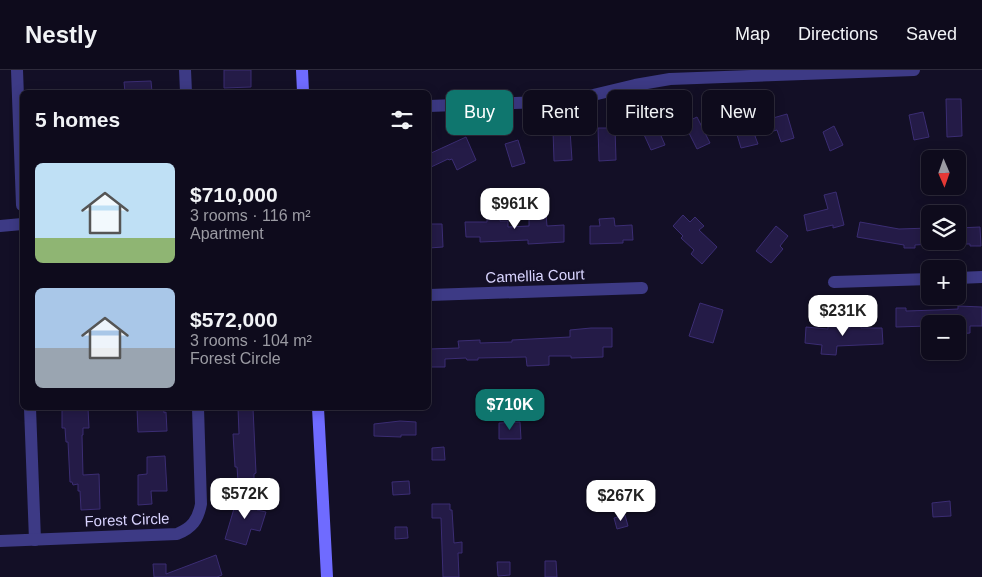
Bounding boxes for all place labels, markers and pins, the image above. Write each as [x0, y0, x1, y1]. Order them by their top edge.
pin: $961K [480, 188, 550, 230]
pin: $231K [808, 294, 878, 337]
pin: $710K [475, 388, 545, 431]
pin: $572K [210, 478, 280, 520]
pin: $267K [586, 480, 656, 522]

